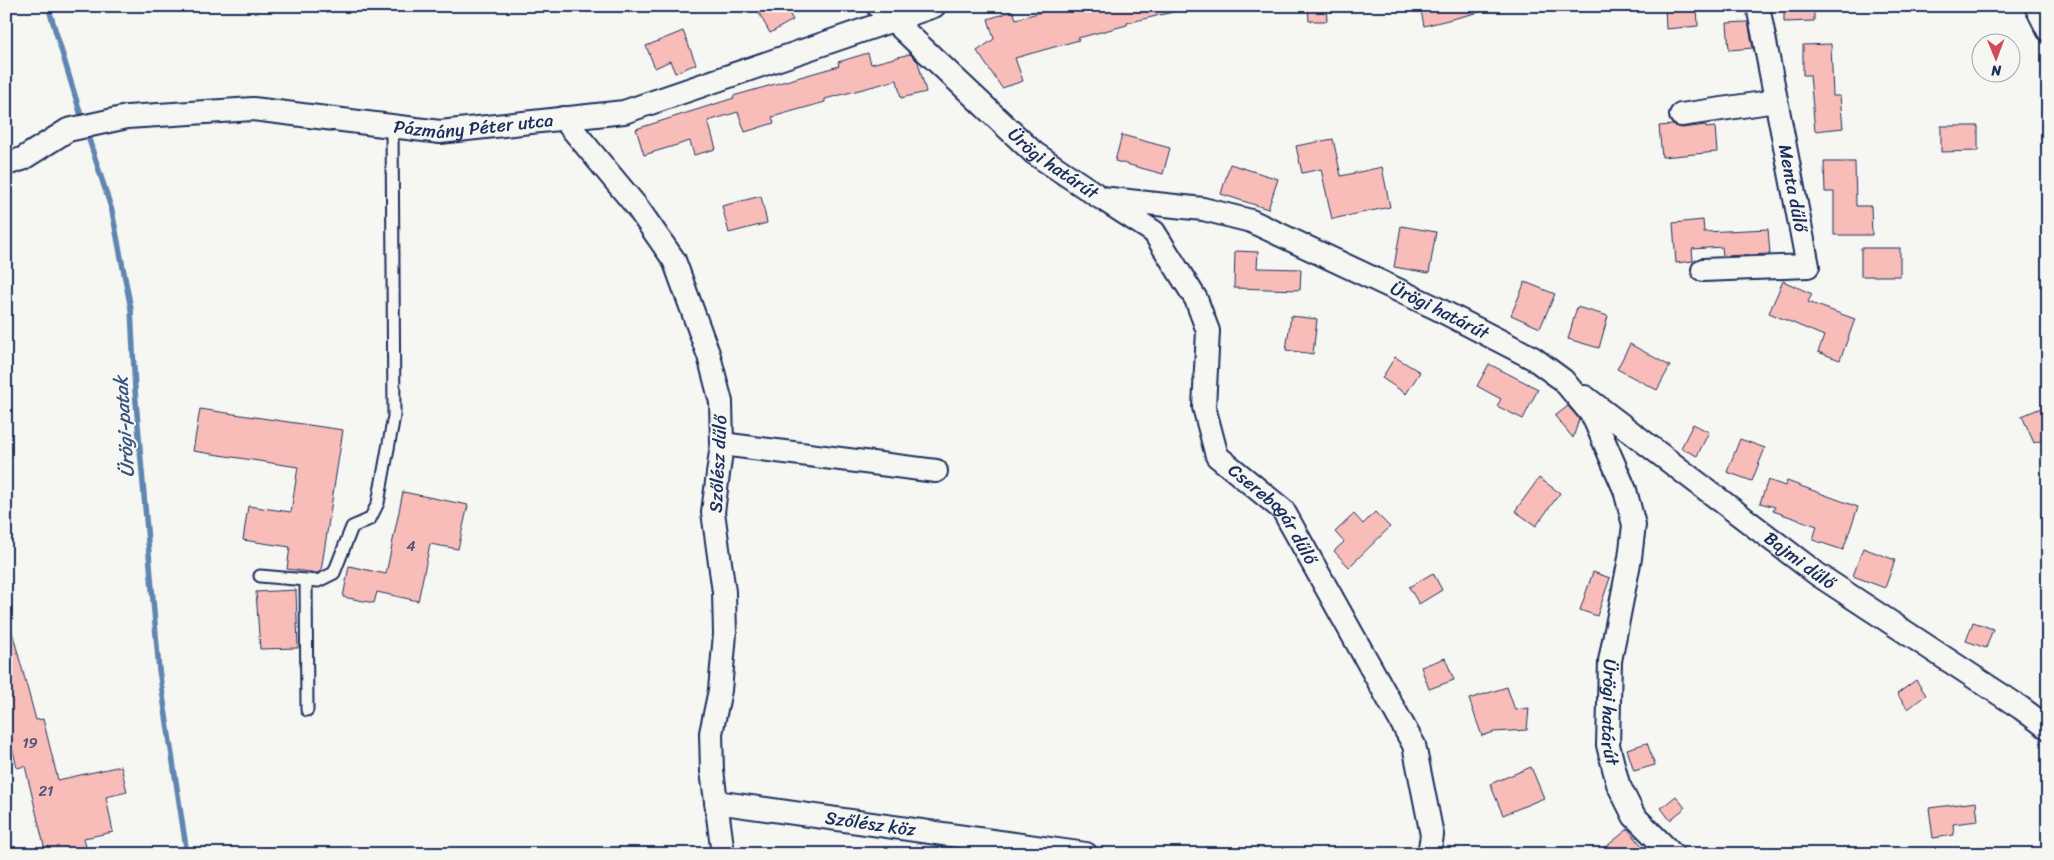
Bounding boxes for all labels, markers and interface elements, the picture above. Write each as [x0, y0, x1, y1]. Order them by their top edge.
north arrow [1972, 32, 2022, 82]
text: N [1991, 58, 2002, 83]
street label: Pázmány Péter utca [392, 104, 555, 148]
street label: Ürögi határút [1000, 120, 1106, 209]
street label: Menta dűlő [1769, 141, 1818, 236]
street label: Ürögi határút [1385, 273, 1495, 349]
water label: Ürögi-patak [104, 372, 144, 479]
street label: Szőlész dűlő [699, 413, 737, 513]
street label: Cserebogár dűlő [1221, 455, 1327, 572]
street label: Bajmi dűlő [1757, 523, 1844, 599]
house number: 4 [406, 533, 416, 559]
street label: Ürögi határút [1592, 658, 1629, 770]
house number: 19 [22, 730, 38, 756]
house number: 21 [38, 778, 54, 804]
street label: Szőlész köz [823, 802, 918, 846]

